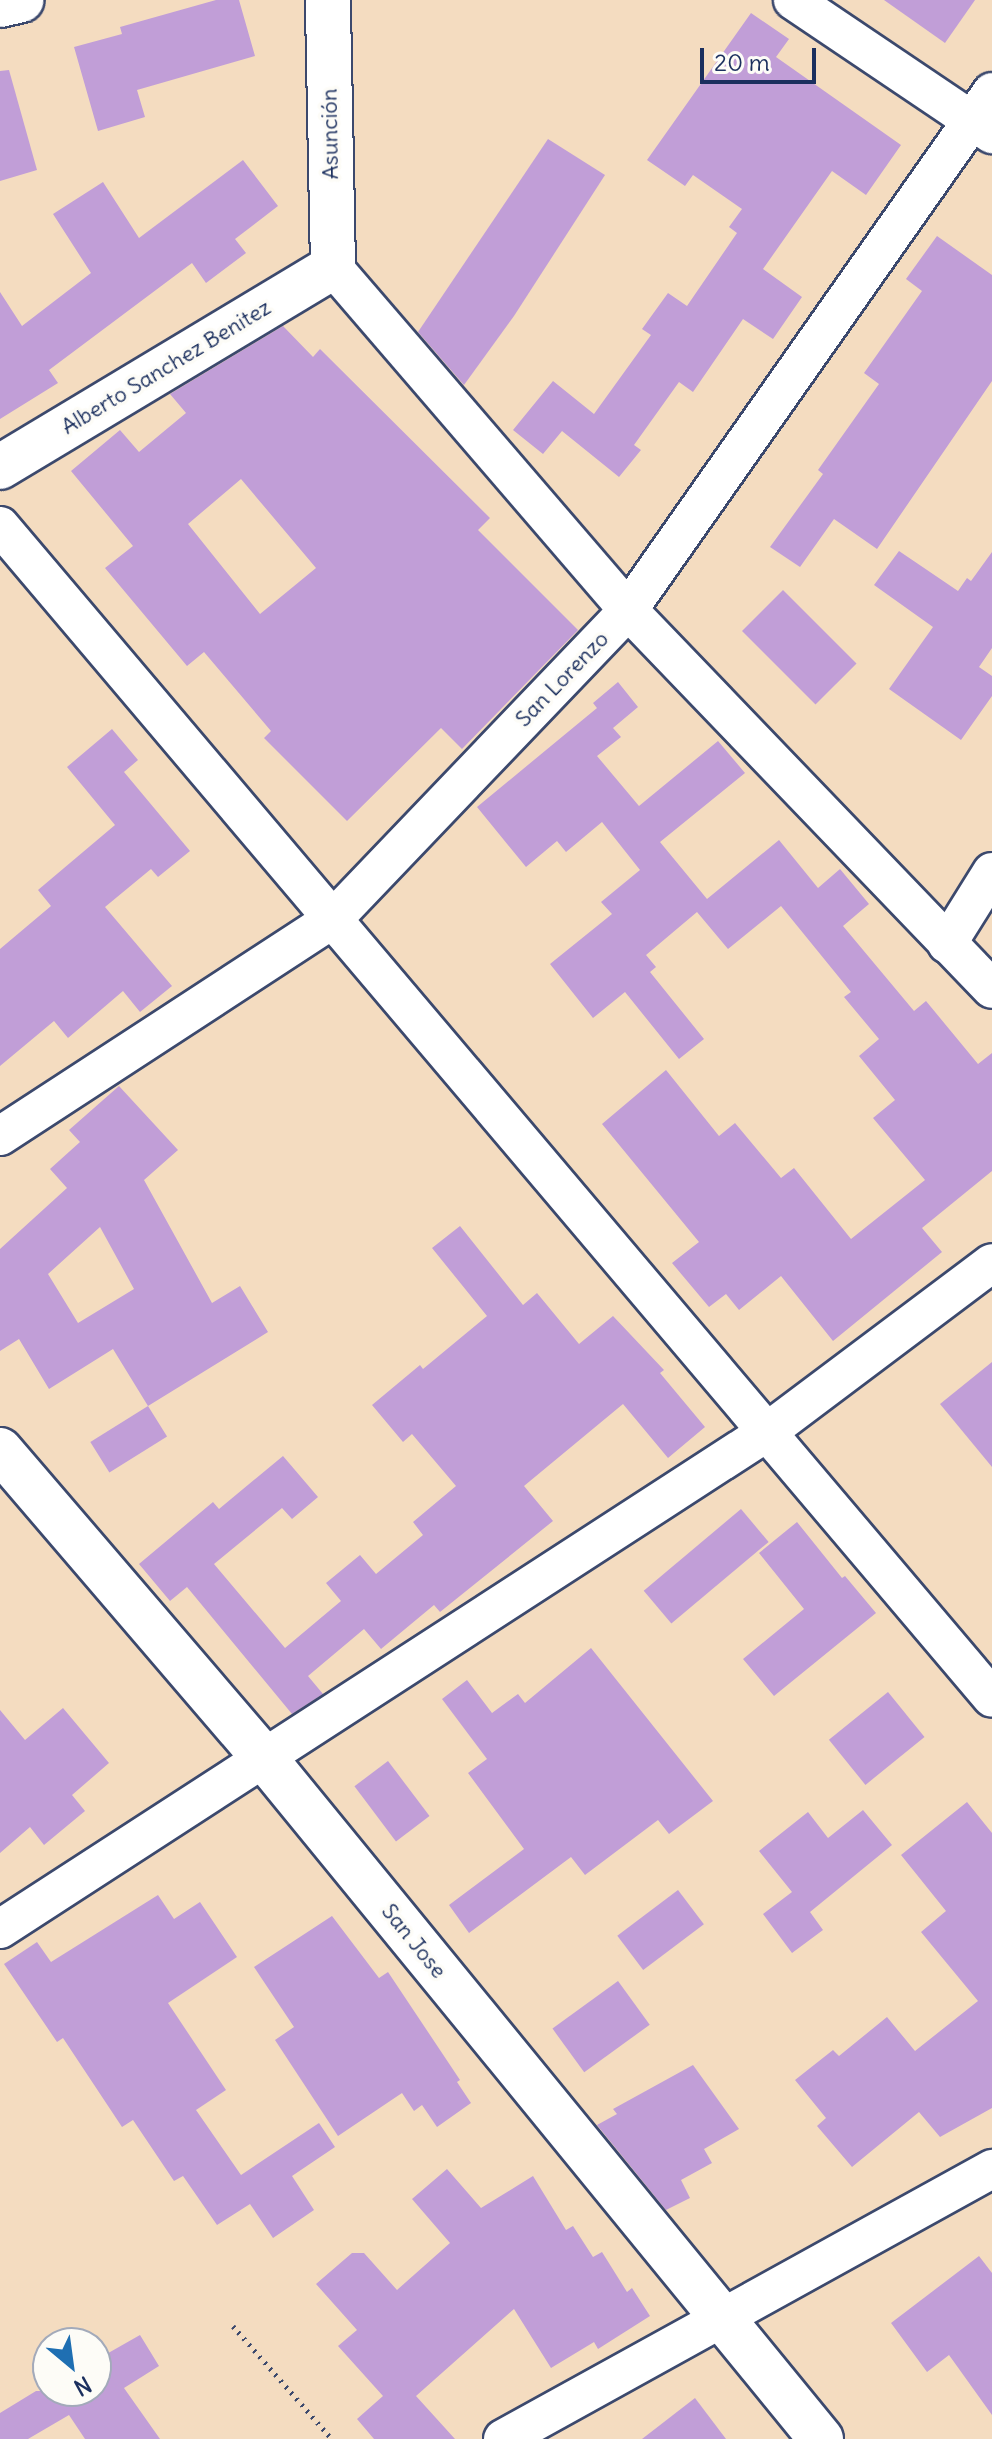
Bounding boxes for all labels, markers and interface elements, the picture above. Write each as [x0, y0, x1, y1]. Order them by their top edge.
scale bar [704, 32, 820, 82]
text: 20 m [714, 47, 770, 77]
street label: Asunción [316, 88, 344, 180]
street label: Alberto Sanchez Benitez [57, 294, 275, 440]
street label: San Lorenzo [510, 626, 614, 732]
street label: San Jose [376, 1898, 452, 1984]
north arrow [32, 2327, 112, 2407]
text: N [69, 2370, 96, 2402]

